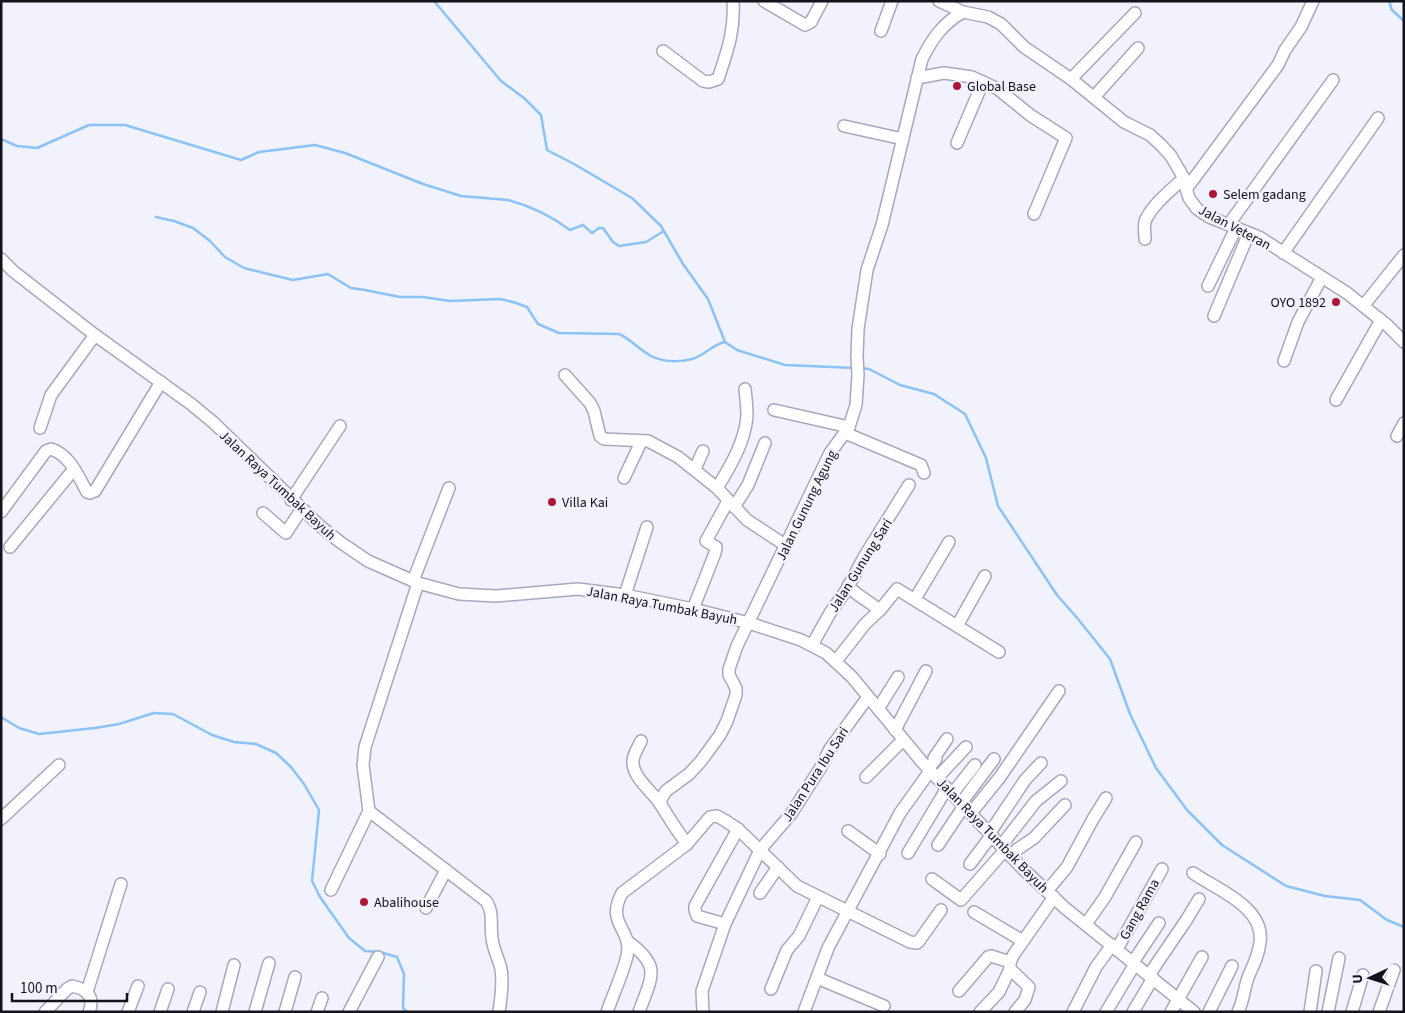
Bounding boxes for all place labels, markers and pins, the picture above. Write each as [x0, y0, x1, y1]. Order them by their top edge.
place label: Global Base [967, 77, 1036, 97]
marker: Global Base [951, 80, 963, 92]
place label: Selem gadang [1223, 185, 1306, 205]
marker: Selem gadang [1207, 188, 1219, 200]
place label: OYO 1892 [1271, 293, 1326, 313]
marker: OYO 1892 [1330, 296, 1342, 308]
place label: Villa Kai [562, 493, 608, 513]
marker: Villa Kai [546, 496, 558, 508]
place label: Abalihouse [374, 893, 439, 913]
marker: Abalihouse [358, 896, 370, 908]

